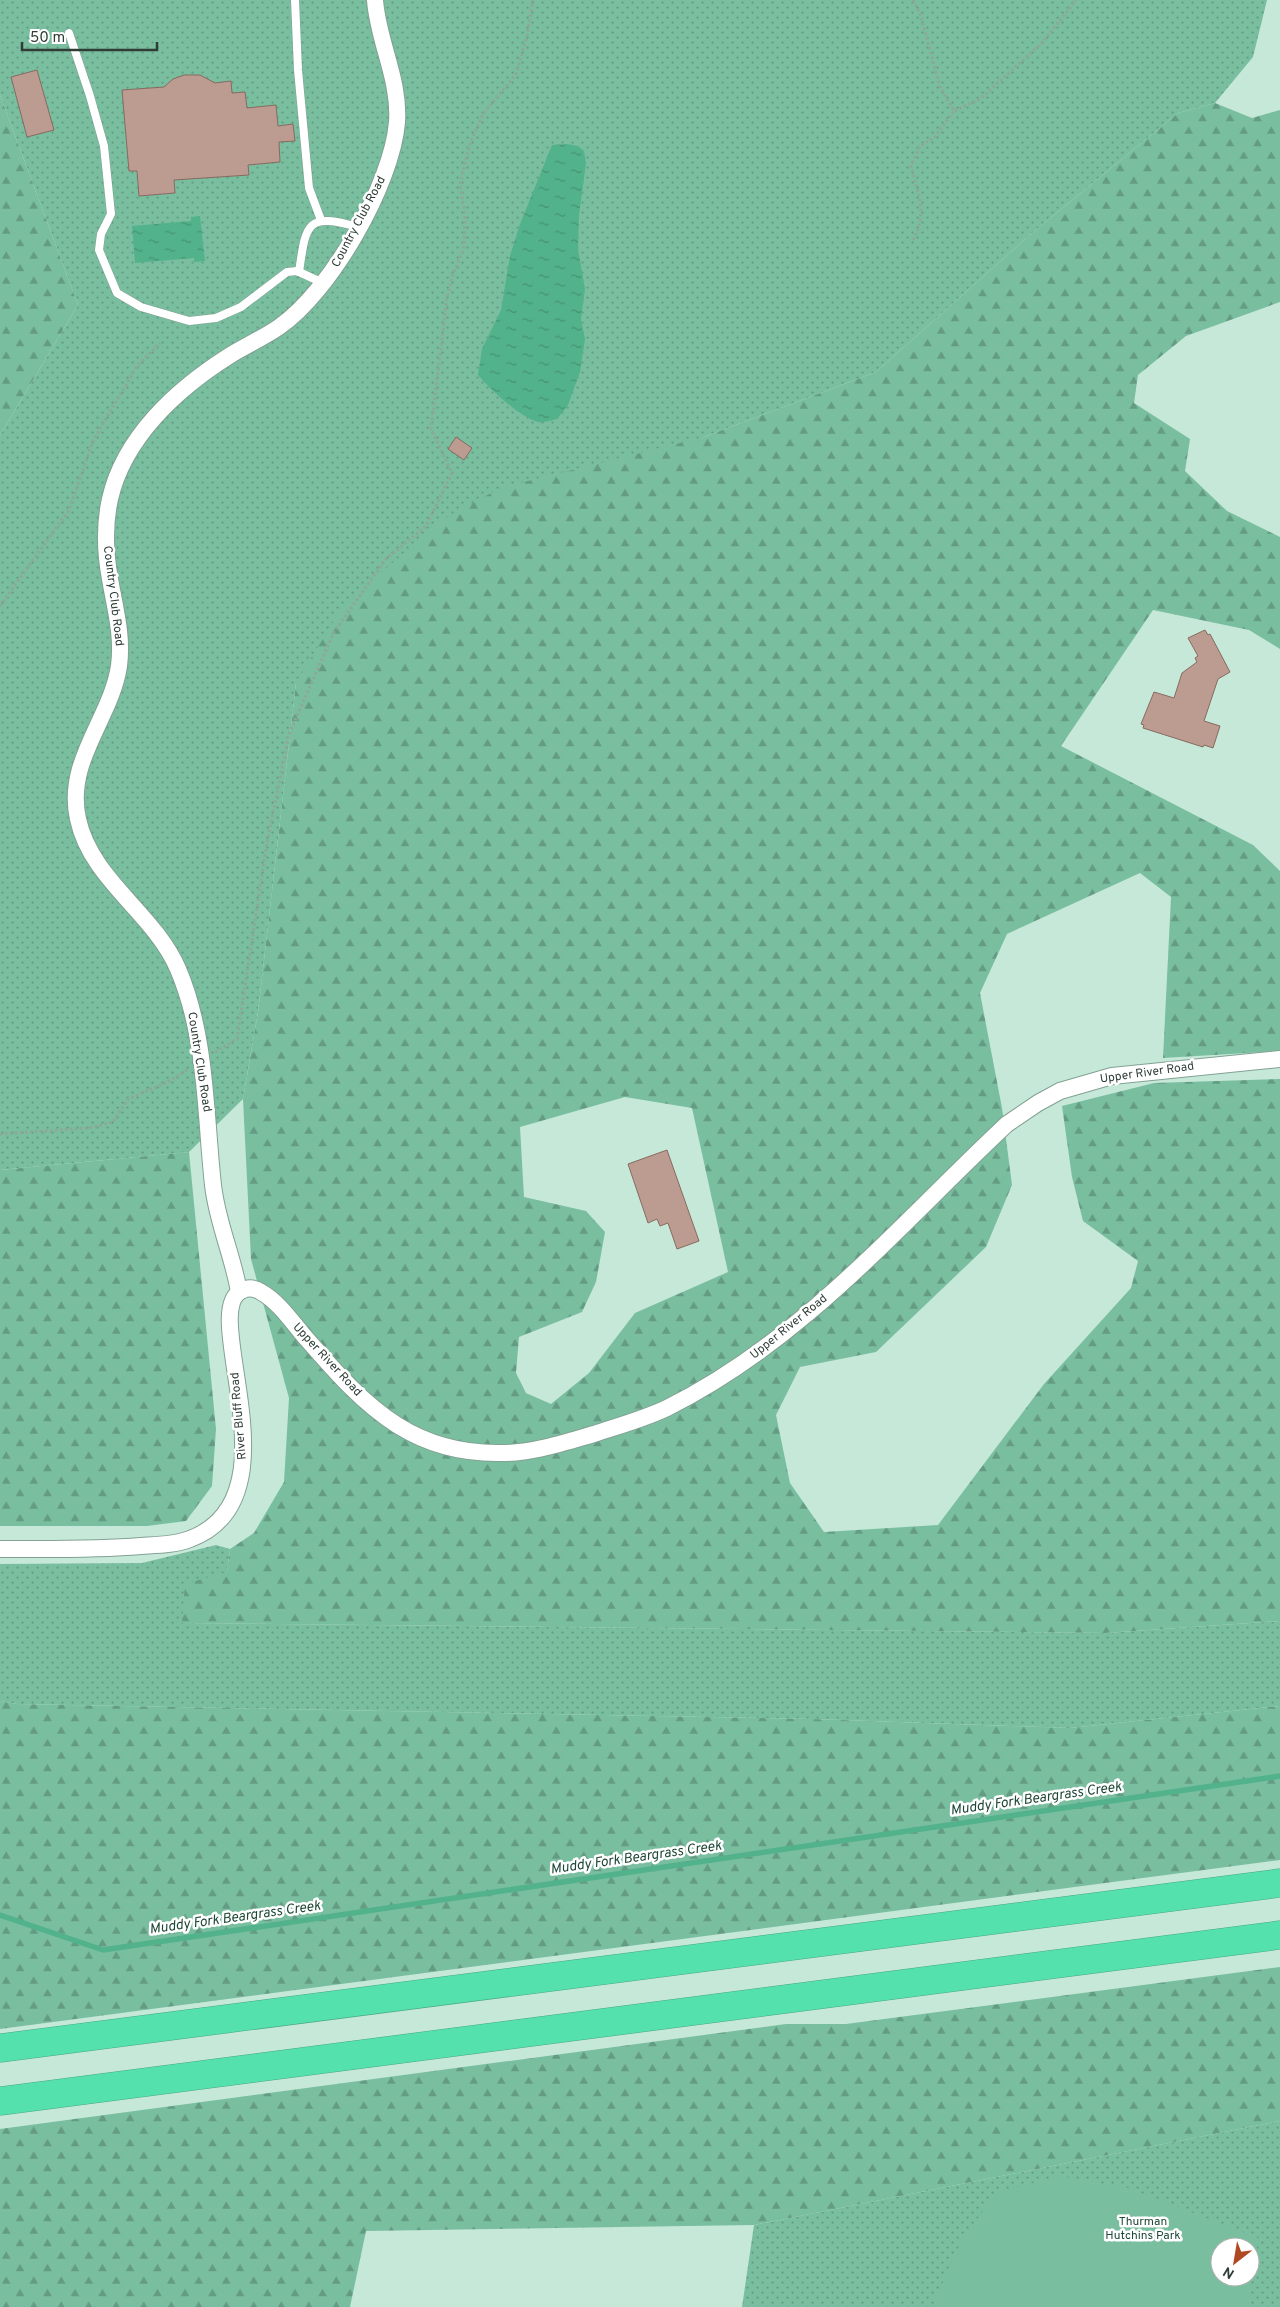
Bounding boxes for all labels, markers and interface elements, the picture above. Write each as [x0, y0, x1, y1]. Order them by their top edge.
scale bar [22, 20, 158, 52]
text: 50 m [30, 29, 65, 48]
street label: Country Club Road [328, 174, 390, 270]
street label: Country Club Road [99, 545, 127, 647]
street label: Country Club Road [183, 1011, 215, 1113]
street label: Upper River Road [1099, 1058, 1195, 1088]
street label: Upper River Road [747, 1291, 831, 1363]
street label: Upper River Road [289, 1320, 365, 1400]
street label: River Bluff Road [227, 1372, 251, 1460]
water label: Muddy Fork Beargrass Creek [949, 1778, 1124, 1819]
water label: Muddy Fork Beargrass Creek [549, 1837, 724, 1878]
water label: Muddy Fork Beargrass Creek [148, 1897, 323, 1938]
park label: Thurman Hutchins Park [1105, 2214, 1181, 2244]
north arrow [1210, 2237, 1260, 2287]
text: N [1220, 2262, 1238, 2282]

